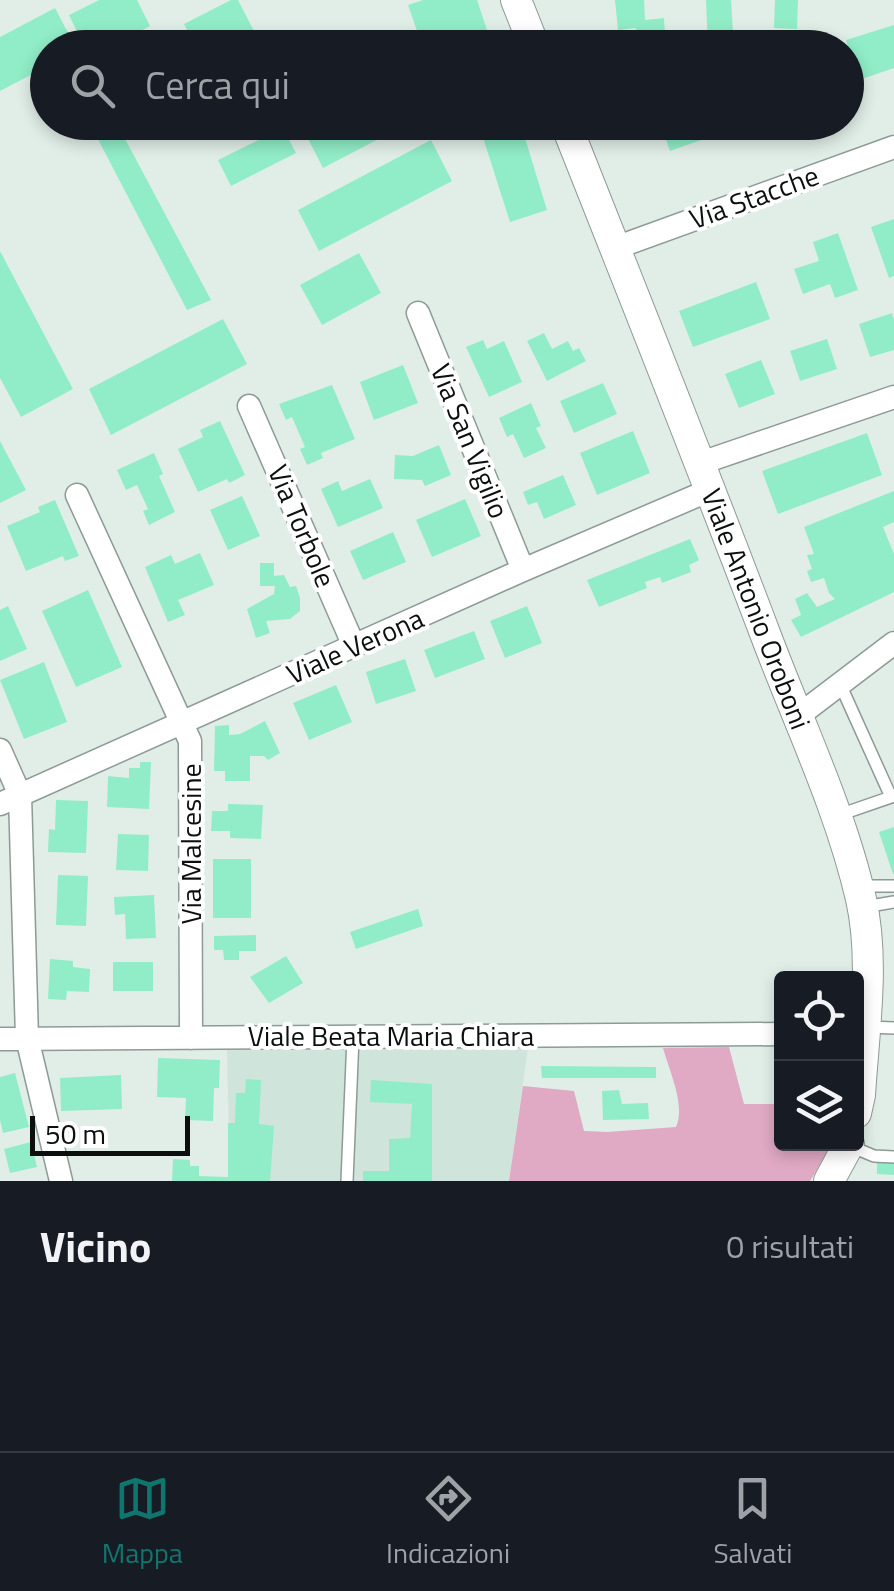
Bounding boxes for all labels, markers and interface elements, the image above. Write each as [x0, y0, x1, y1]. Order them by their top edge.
search box [30, 30, 864, 140]
text: Cerca qui [145, 56, 290, 114]
icon: search [65, 58, 120, 113]
street label: Via Stacche [683, 153, 825, 240]
street label: Via San Vigilio [420, 357, 521, 525]
street label: Via Torbole [257, 458, 348, 594]
street label: Viale Antonio Oroboni [691, 482, 822, 736]
street label: Viale Verona [279, 596, 430, 695]
street label: Via Malcesine [169, 763, 212, 925]
map controls [774, 971, 864, 1151]
button: locate [774, 971, 864, 1061]
street label: Viale Beata Maria Chiara [248, 1014, 534, 1057]
button: layers [774, 1061, 864, 1151]
scale bar [30, 1111, 190, 1156]
text: 50 m [45, 1112, 106, 1155]
text: Vicino [40, 1214, 151, 1278]
text: 0 risultati [726, 1222, 854, 1270]
tab: Mappa [102, 1471, 183, 1574]
tab: Indicazioni [386, 1471, 510, 1574]
tab: Salvati [713, 1471, 792, 1574]

